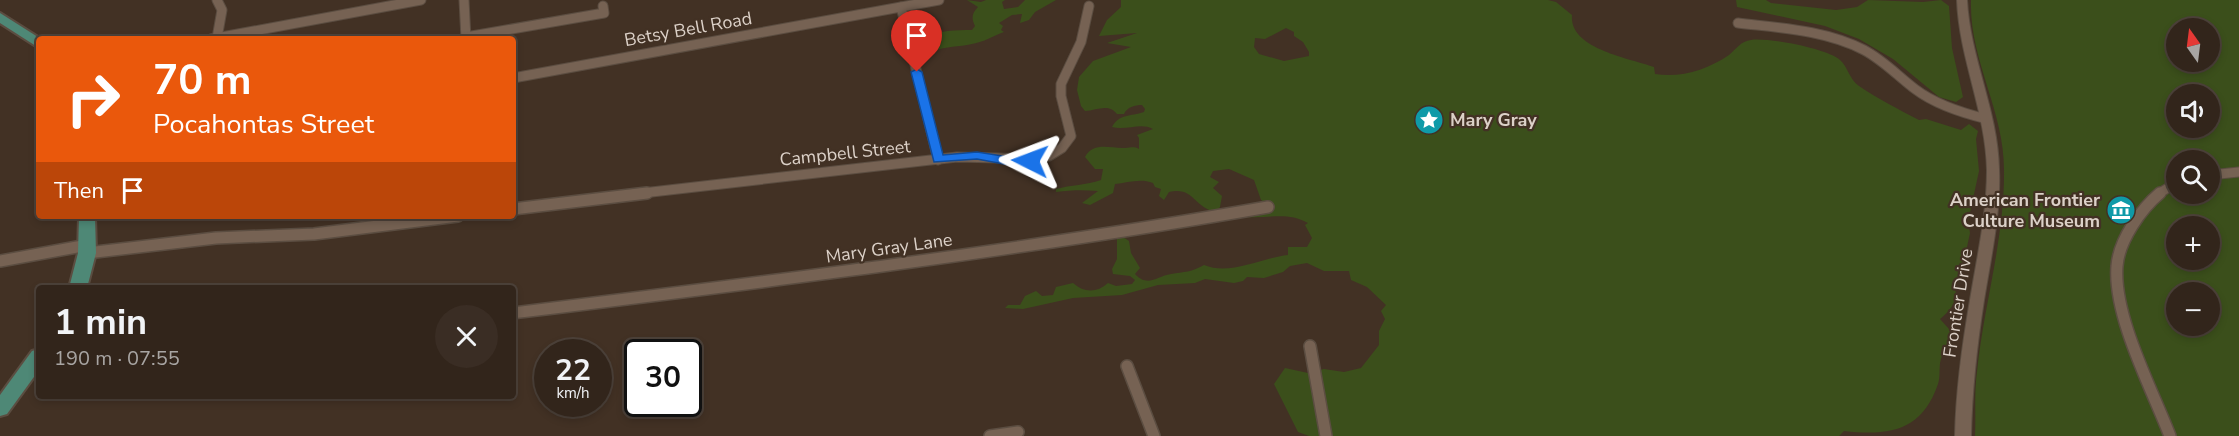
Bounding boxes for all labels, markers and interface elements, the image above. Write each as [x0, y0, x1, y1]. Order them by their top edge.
street label: Betsy Bell Road [622, 6, 754, 52]
pin [891, 10, 942, 72]
north arrow [2166, 18, 2220, 72]
map controls [2166, 18, 2220, 336]
icon: arrive [900, 19, 933, 52]
text: 70 m [153, 52, 252, 109]
icon: right [54, 60, 132, 138]
button: sound [2166, 84, 2220, 138]
place icon: Mary Gray [1413, 104, 1445, 136]
text: Pocahontas Street [153, 106, 374, 143]
place label: Mary Gray [1450, 108, 1537, 132]
position arrow [998, 129, 1062, 193]
street label: Campbell Street [778, 134, 912, 172]
button: search [2166, 150, 2220, 204]
icon: arrive [116, 174, 149, 207]
text: Then [54, 176, 104, 206]
place label: American Frontier Culture Museum [1950, 188, 2100, 233]
museum icon: American Frontier Culture Museum [2105, 194, 2137, 226]
button: + [2166, 216, 2220, 270]
street label: Mary Gray Lane [824, 227, 954, 269]
street label: Frontier Drive [1938, 247, 1978, 359]
button: − [2166, 282, 2220, 336]
text: 1 min [54, 298, 147, 347]
button: close [435, 305, 498, 368]
speed limit sign: 30 [624, 339, 702, 417]
text: 190 m · 07:55 [54, 345, 180, 372]
text: 22 [555, 350, 591, 391]
text: km/h [556, 383, 590, 403]

